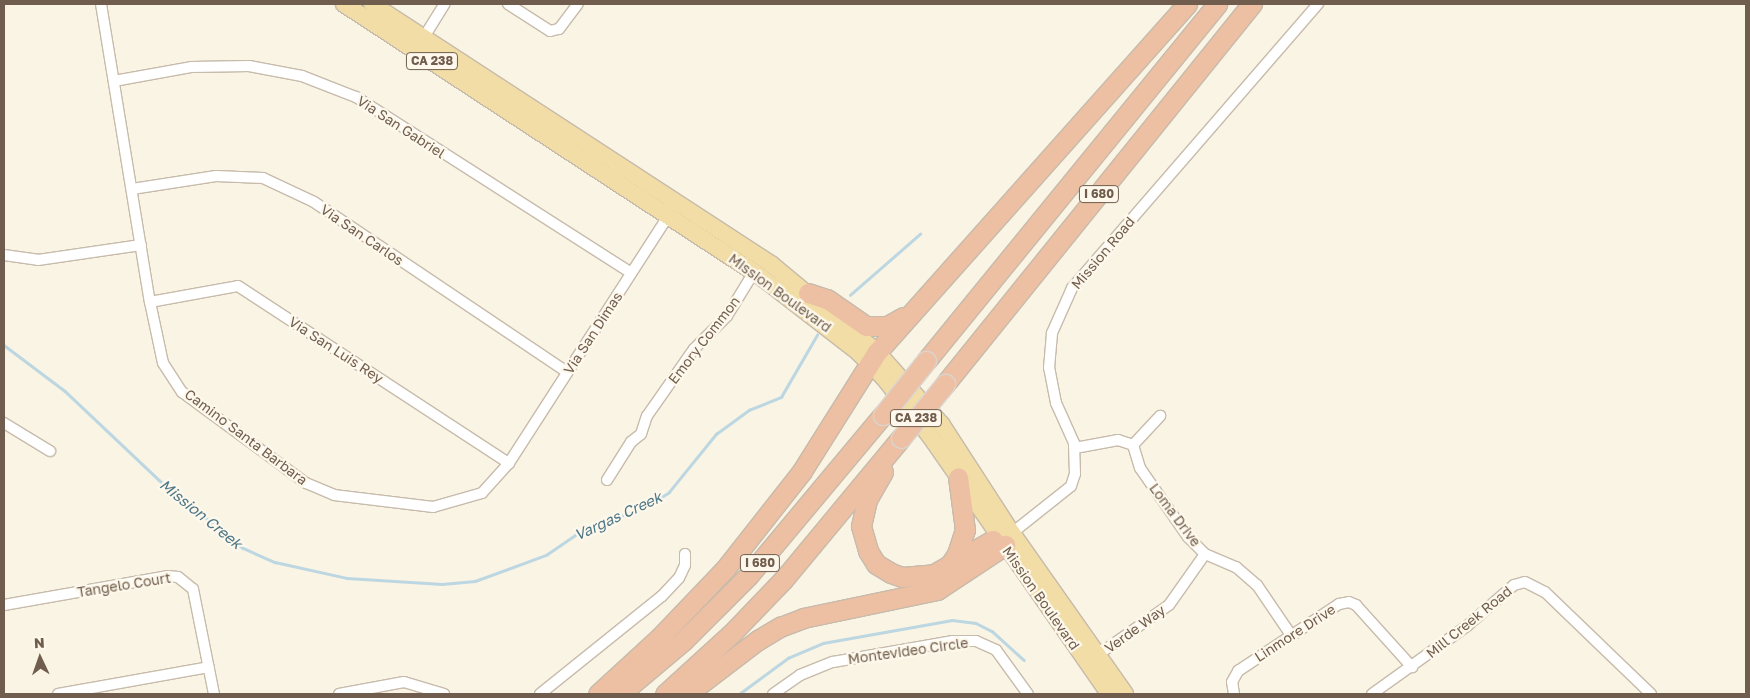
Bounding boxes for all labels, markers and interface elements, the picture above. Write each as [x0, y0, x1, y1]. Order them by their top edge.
road number: CA 238 [406, 51, 458, 70]
street label: Via San Gabriel [354, 92, 448, 162]
road number: I 680 [1078, 184, 1120, 203]
street label: Via San Carlos [317, 201, 407, 269]
street label: Mission Road [1068, 213, 1138, 293]
street label: Mission Boulevard [725, 250, 835, 336]
street label: Via San Dimas [560, 289, 626, 377]
street label: Emory Common [665, 293, 743, 387]
street label: Via San Luis Rey [286, 313, 386, 387]
street label: Camino Santa Barbara [181, 385, 311, 489]
road number: CA 238 [890, 408, 942, 428]
water label: Mission Creek [156, 475, 246, 553]
street label: Loma Drive [1146, 480, 1204, 550]
water label: Vargas Creek [571, 488, 665, 544]
street label: Mission Boulevard [999, 543, 1083, 653]
road number: I 680 [739, 554, 781, 572]
street label: Tangelo Court [76, 569, 172, 601]
street label: Mill Creek Road [1423, 582, 1515, 662]
street label: Verde Way [1102, 601, 1168, 657]
street label: Linmore Drive [1252, 601, 1338, 665]
north arrow [15, 633, 65, 683]
text: N [33, 634, 45, 651]
street label: Montevideo Circle [847, 634, 969, 668]

